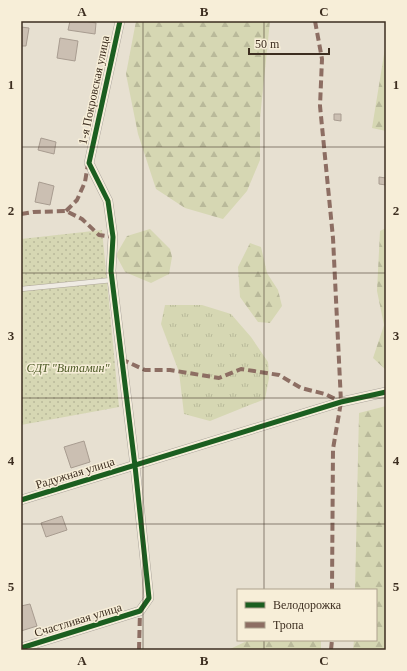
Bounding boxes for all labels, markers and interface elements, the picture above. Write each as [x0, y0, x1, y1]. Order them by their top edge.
text: A [77, 4, 87, 19]
text: B [200, 4, 209, 19]
text: C [319, 4, 329, 19]
scale bar [249, 30, 329, 56]
street label: 1-я Покровская улица [76, 34, 113, 146]
text: 50 m [255, 37, 280, 51]
text: 1 [8, 77, 14, 92]
text: 1 [393, 77, 399, 92]
text: 2 [8, 203, 14, 218]
text: 2 [393, 203, 399, 218]
text: 3 [8, 328, 15, 343]
text: 3 [393, 328, 400, 343]
park label: СДТ "Витамин" [26, 361, 111, 375]
text: 4 [8, 453, 15, 468]
text: 4 [393, 453, 400, 468]
street label: Радужная улица [34, 454, 117, 492]
text: 5 [8, 579, 15, 594]
text: 5 [393, 579, 400, 594]
legend [237, 589, 377, 641]
text: Велодорожка [273, 598, 342, 612]
street label: Счастливая улица [33, 600, 124, 640]
text: Тропа [273, 618, 304, 632]
text: A [77, 653, 87, 668]
text: B [200, 653, 209, 668]
text: C [319, 653, 329, 668]

